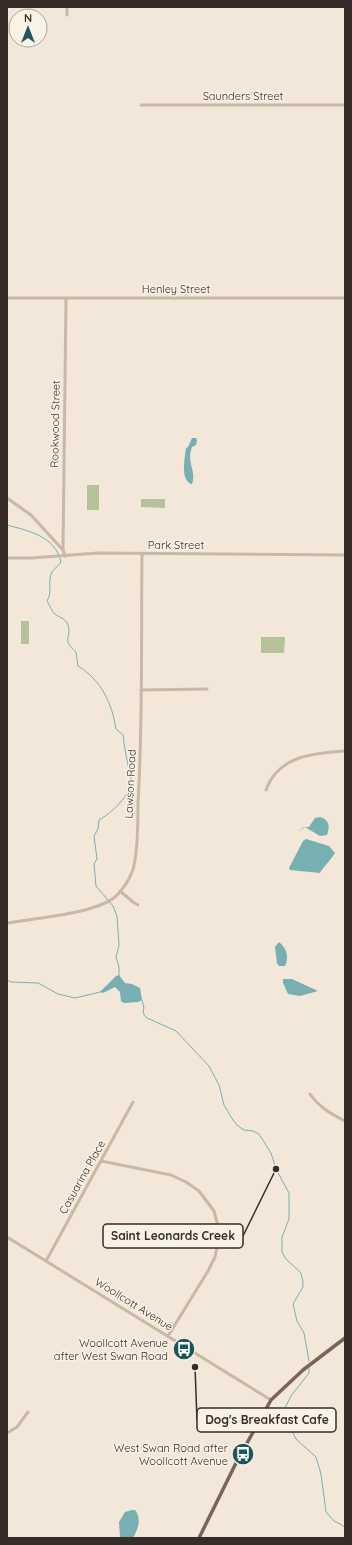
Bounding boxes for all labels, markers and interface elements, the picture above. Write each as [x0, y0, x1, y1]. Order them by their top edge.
north arrow [8, 8, 48, 48]
text: N [24, 11, 32, 25]
street label: Saunders Street [203, 89, 284, 103]
street label: Henley Street [142, 282, 210, 296]
street label: Rookwood Street [47, 380, 63, 468]
street label: Park Street [148, 538, 204, 552]
street label: Lawson Road [121, 749, 139, 819]
street label: Casuarina Place [56, 1138, 108, 1216]
callout: Saint Leonards Creek [103, 1224, 243, 1248]
text: Saint Leonards Creek [111, 1228, 235, 1243]
street label: Woollcott Avenue [92, 1274, 176, 1334]
place label: Woollcott Avenue after West Swan Road [54, 1336, 168, 1363]
bus stop icon: Woollcott Avenue after West Swan Road [171, 1336, 197, 1362]
callout: Dog's Breakfast Cafe [197, 1408, 336, 1432]
text: Dog's Breakfast Cafe [205, 1412, 329, 1427]
place label: West Swan Road after Woollcott Avenue [114, 1441, 229, 1468]
bus stop icon: West Swan Road after Woollcott Avenue [230, 1441, 256, 1467]

